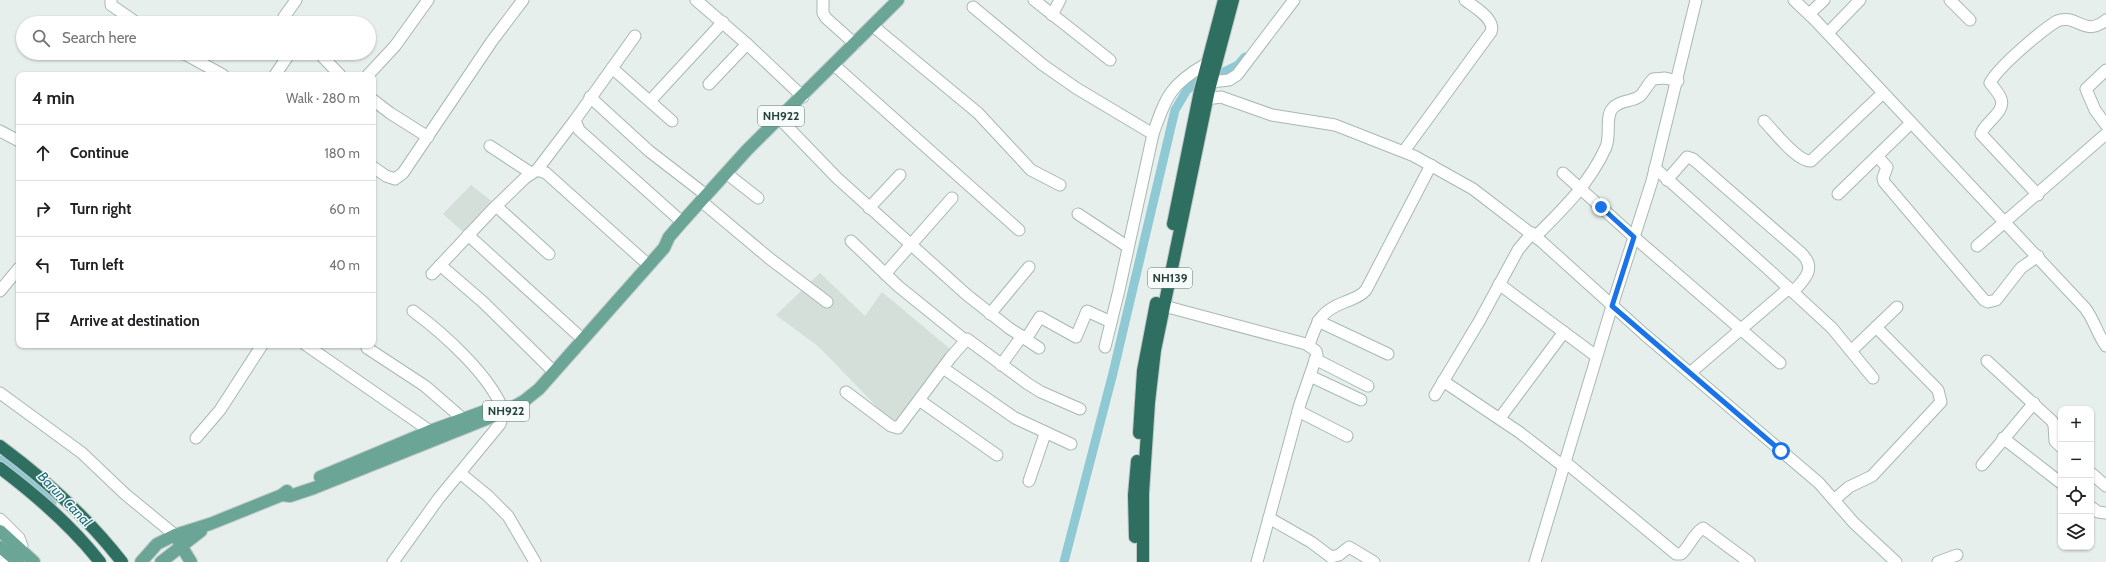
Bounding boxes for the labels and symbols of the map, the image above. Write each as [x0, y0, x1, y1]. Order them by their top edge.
road number: NH922 [758, 106, 804, 126]
route end [1592, 198, 1610, 216]
road number: NH139 [1148, 268, 1192, 288]
road number: NH922 [483, 401, 529, 421]
route start [1772, 442, 1790, 460]
water label: Barun Canal [34, 467, 96, 531]

